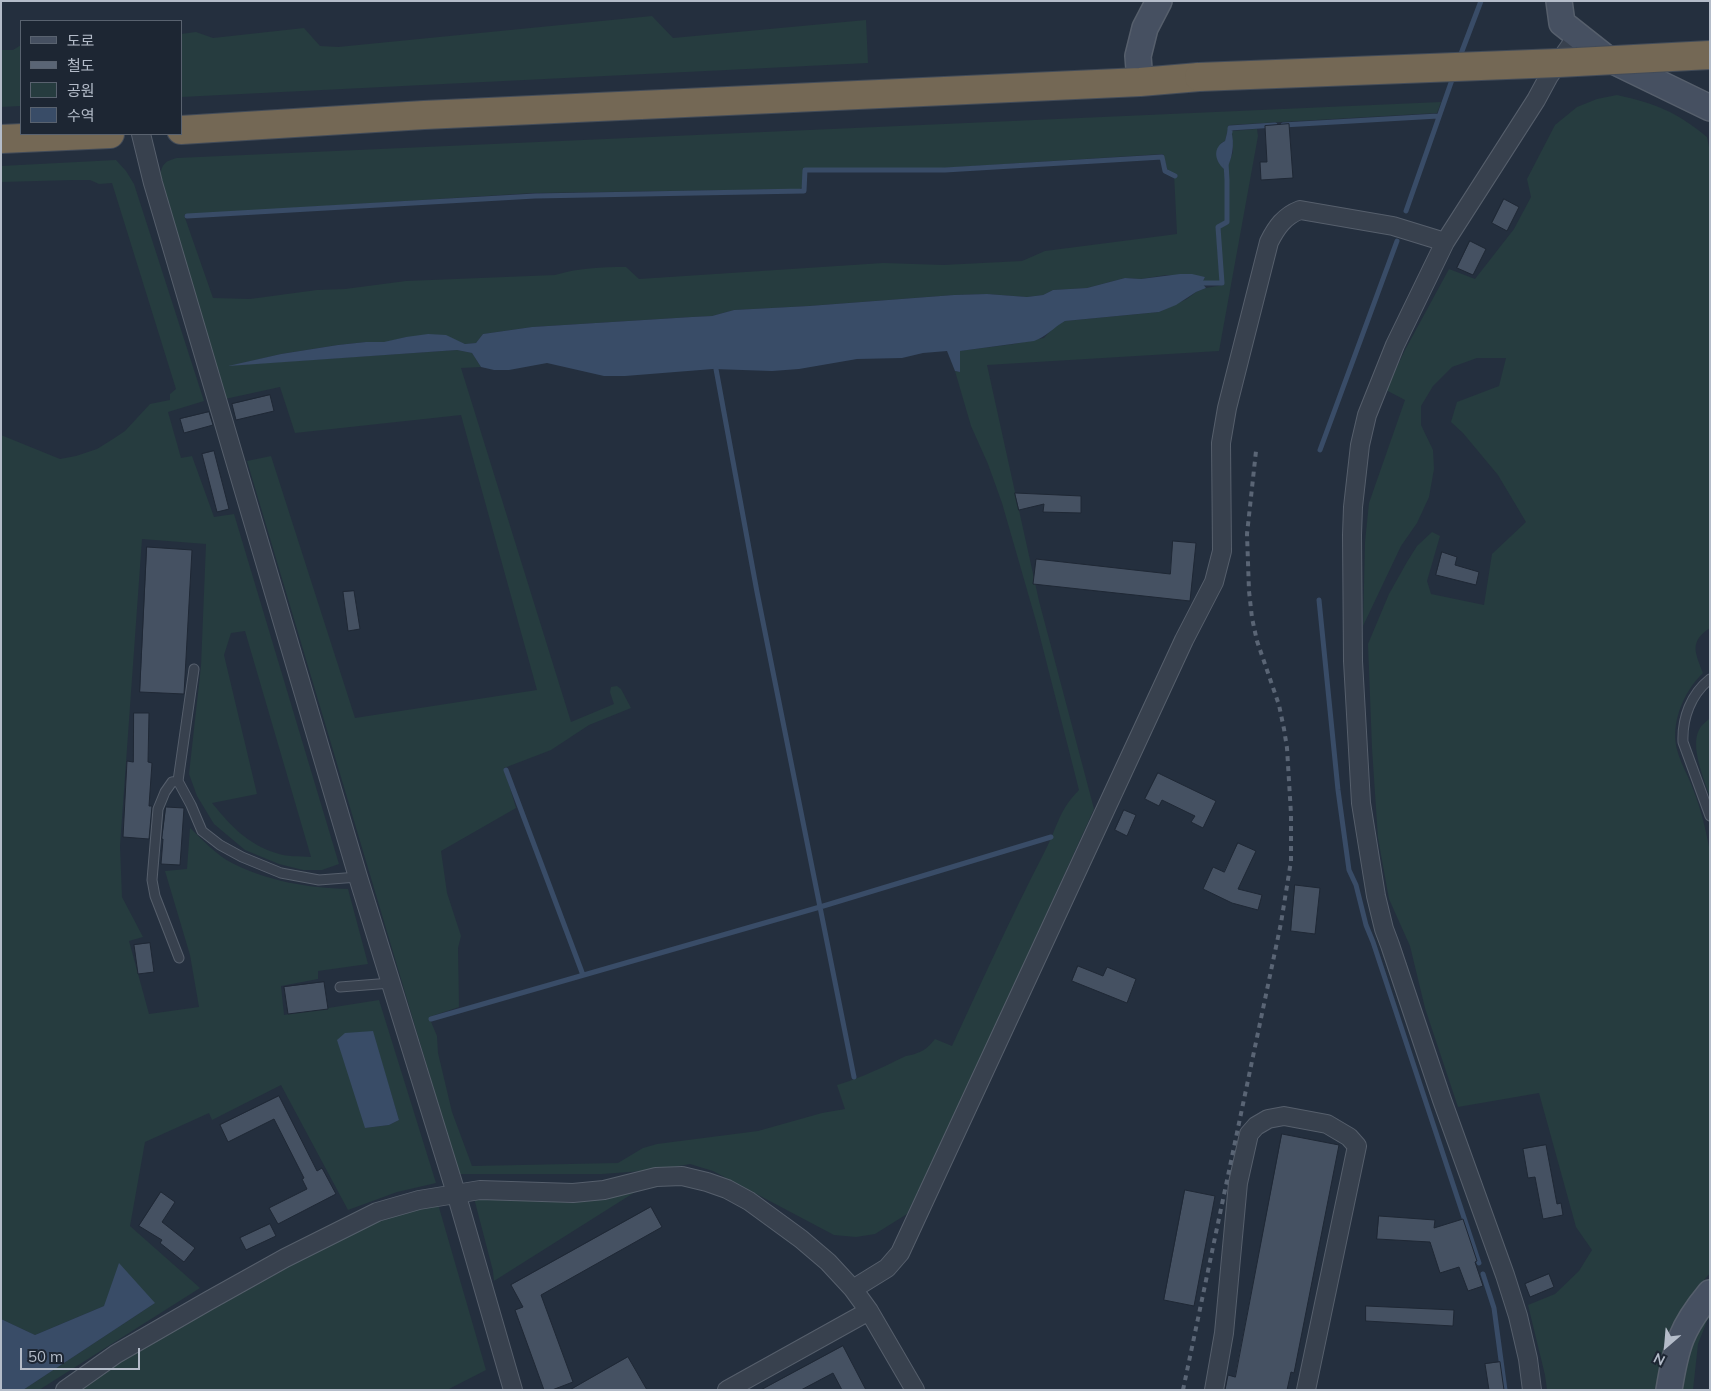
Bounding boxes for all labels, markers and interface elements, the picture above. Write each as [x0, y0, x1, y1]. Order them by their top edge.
legend [20, 20, 182, 135]
text: 도로 [67, 31, 95, 50]
text: 철도 [67, 56, 95, 75]
text: 공원 [67, 81, 95, 100]
text: 수역 [67, 106, 95, 125]
north arrow [1641, 1321, 1691, 1371]
scale bar [22, 1338, 142, 1370]
text: 50 m [28, 1347, 63, 1366]
text: N [1650, 1349, 1668, 1370]

